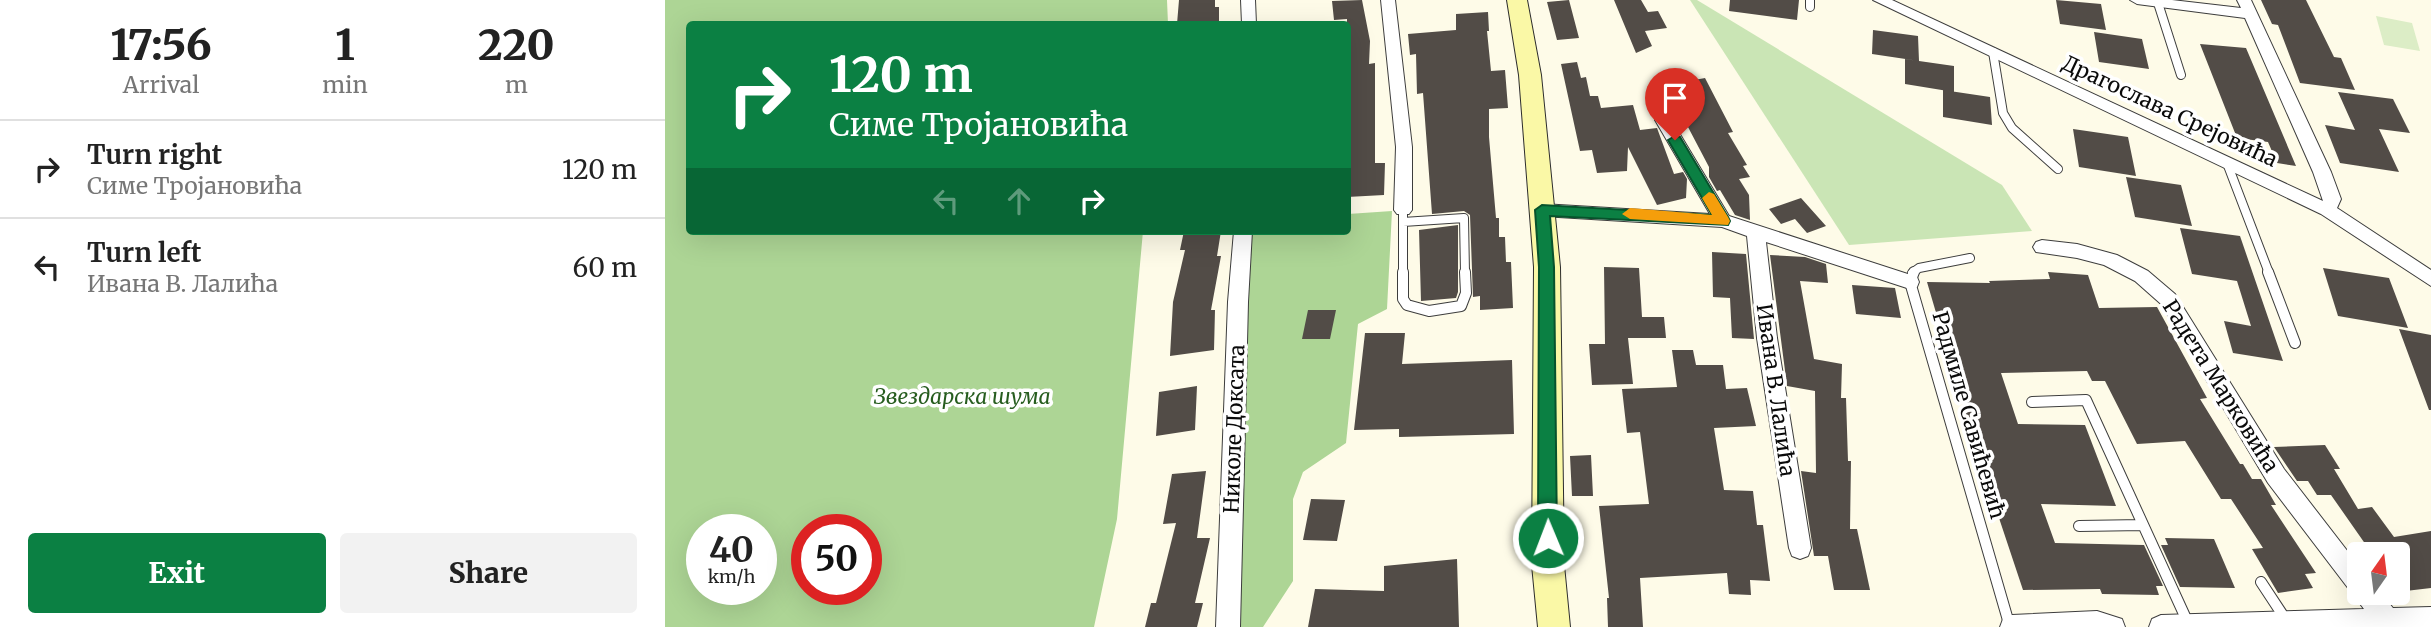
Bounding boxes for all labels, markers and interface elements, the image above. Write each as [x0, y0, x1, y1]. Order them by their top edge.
text: 17:56 [110, 19, 212, 71]
text: 1 [335, 19, 355, 71]
text: 220 [478, 19, 555, 71]
text: 120 m [829, 44, 973, 105]
icon: right [714, 49, 805, 140]
street label: Драгослава Срејовића [2058, 49, 2282, 173]
pin [1645, 68, 1705, 140]
text: Arrival [123, 70, 200, 99]
text: min [322, 70, 368, 99]
text: m [505, 70, 528, 99]
icon: arrive [1656, 79, 1694, 117]
text: Симе Тројановића [829, 105, 1128, 145]
text: Turn right [87, 138, 222, 171]
icon: right [28, 150, 66, 188]
text: 120 m [562, 153, 637, 186]
text: Симе Тројановића [87, 171, 302, 200]
icon: left [927, 182, 965, 220]
icon: ahead [1000, 182, 1038, 220]
icon: right [1073, 182, 1111, 220]
text: Turn left [87, 236, 201, 269]
icon: left [28, 248, 66, 286]
text: 60 m [573, 251, 637, 284]
text: Ивана В. Лалића [87, 269, 278, 298]
street label: Радета Марковића [2157, 295, 2285, 477]
street label: Ивана В. Лалића [1750, 302, 1802, 478]
street label: Радмиле Савићевић [1926, 308, 2012, 522]
street label: Николе Доксата [1218, 344, 1250, 514]
park label: Звездарска шума [873, 383, 1051, 410]
position arrow [1511, 501, 1585, 575]
speed limit sign: 50 [791, 514, 882, 605]
text: 40 [709, 528, 754, 572]
button: Exit [28, 533, 326, 613]
button: Share [340, 533, 637, 613]
north arrow [2347, 542, 2410, 606]
map controls [2347, 542, 2410, 605]
text: km/h [708, 565, 755, 588]

